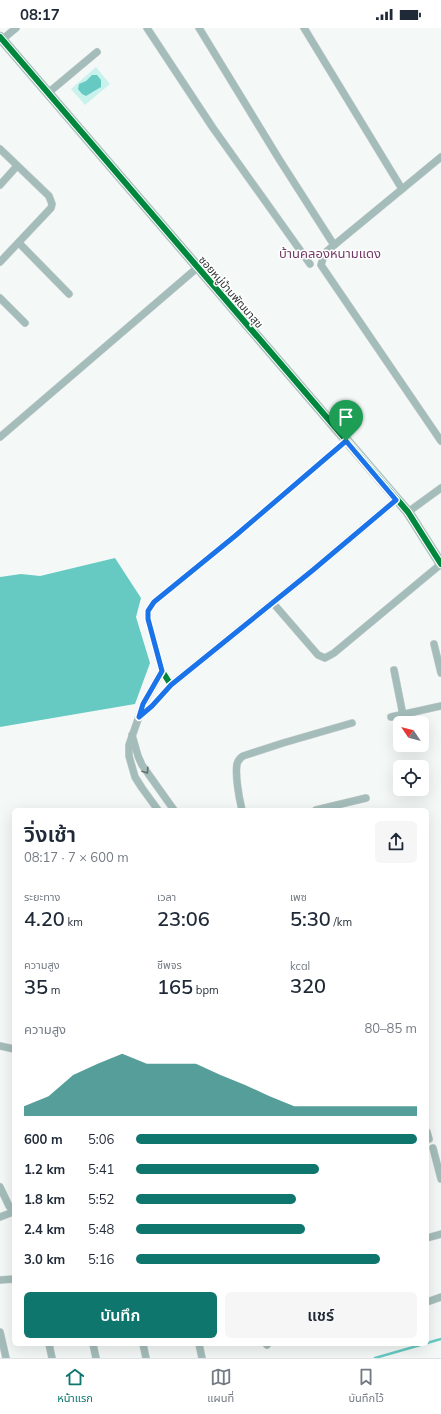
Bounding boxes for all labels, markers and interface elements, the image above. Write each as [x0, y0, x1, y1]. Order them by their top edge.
text: 08:17 [20, 5, 60, 24]
district label: บ้านคลองหนามแดง [279, 245, 381, 261]
street label: ซอยหมู่บ้านพัฒนาสุข [196, 253, 266, 331]
pin [329, 400, 363, 441]
icon: arrive [335, 406, 357, 428]
north arrow [393, 716, 429, 752]
map controls [393, 716, 429, 796]
button: locate [393, 760, 429, 796]
one-way arrow [141, 767, 149, 774]
text: วิ่งเช้า [24, 820, 76, 848]
button: share [375, 821, 417, 863]
text: 08:17 · 7 × 600 m [24, 849, 129, 865]
text: ระยะทาง [24, 890, 60, 904]
text: เวลา [157, 890, 176, 904]
text: เพซ [290, 890, 307, 904]
text: 4.20 [24, 906, 65, 931]
text: 23:06 [157, 906, 210, 931]
text: 5:30 [290, 906, 331, 931]
text: km [65, 915, 83, 929]
text: /km [331, 915, 352, 929]
text: ความสูง [24, 958, 60, 972]
text: ชีพจร [157, 958, 182, 972]
text: kcal [290, 959, 310, 973]
text: 320 [290, 973, 326, 998]
text: 35 [24, 974, 48, 999]
text: 165 [157, 974, 193, 999]
text: m [48, 983, 61, 997]
text: bpm [193, 983, 219, 997]
text: 80–85 m [364, 1020, 417, 1036]
text: ความสูง [24, 1021, 66, 1037]
text: 600 m [24, 1131, 63, 1147]
text: 5:06 [88, 1131, 114, 1147]
text: 1.2 km [24, 1161, 65, 1177]
text: 5:41 [88, 1161, 114, 1177]
text: 1.8 km [24, 1191, 65, 1207]
text: 5:52 [88, 1191, 114, 1207]
text: 2.4 km [24, 1221, 65, 1237]
text: 5:48 [88, 1221, 114, 1237]
text: 3.0 km [24, 1251, 65, 1267]
text: 5:16 [88, 1251, 114, 1267]
button: บันทึก [24, 1292, 217, 1338]
button: แชร์ [225, 1292, 417, 1338]
tab: หน้าแรก [57, 1366, 93, 1407]
tab: แผนที่ [207, 1366, 234, 1407]
tab: บันทึกไว้ [348, 1366, 384, 1407]

